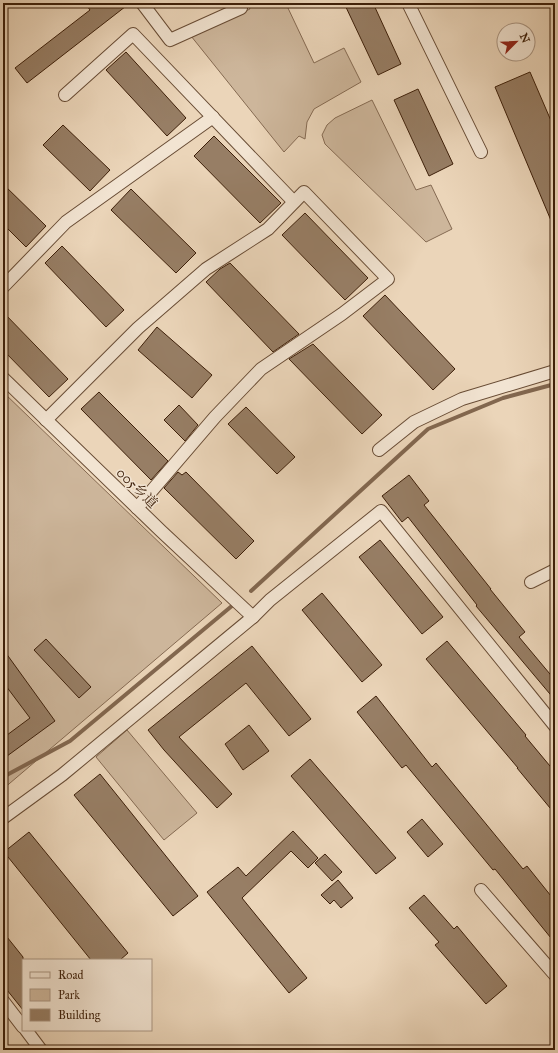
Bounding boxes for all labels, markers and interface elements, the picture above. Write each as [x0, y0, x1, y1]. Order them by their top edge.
north arrow [496, 22, 536, 62]
text: N [517, 31, 533, 46]
street label: 005乡道 [113, 464, 161, 512]
legend [22, 959, 152, 1031]
text: Road [58, 968, 84, 982]
text: Park [58, 988, 80, 1002]
text: Building [58, 1008, 101, 1023]

